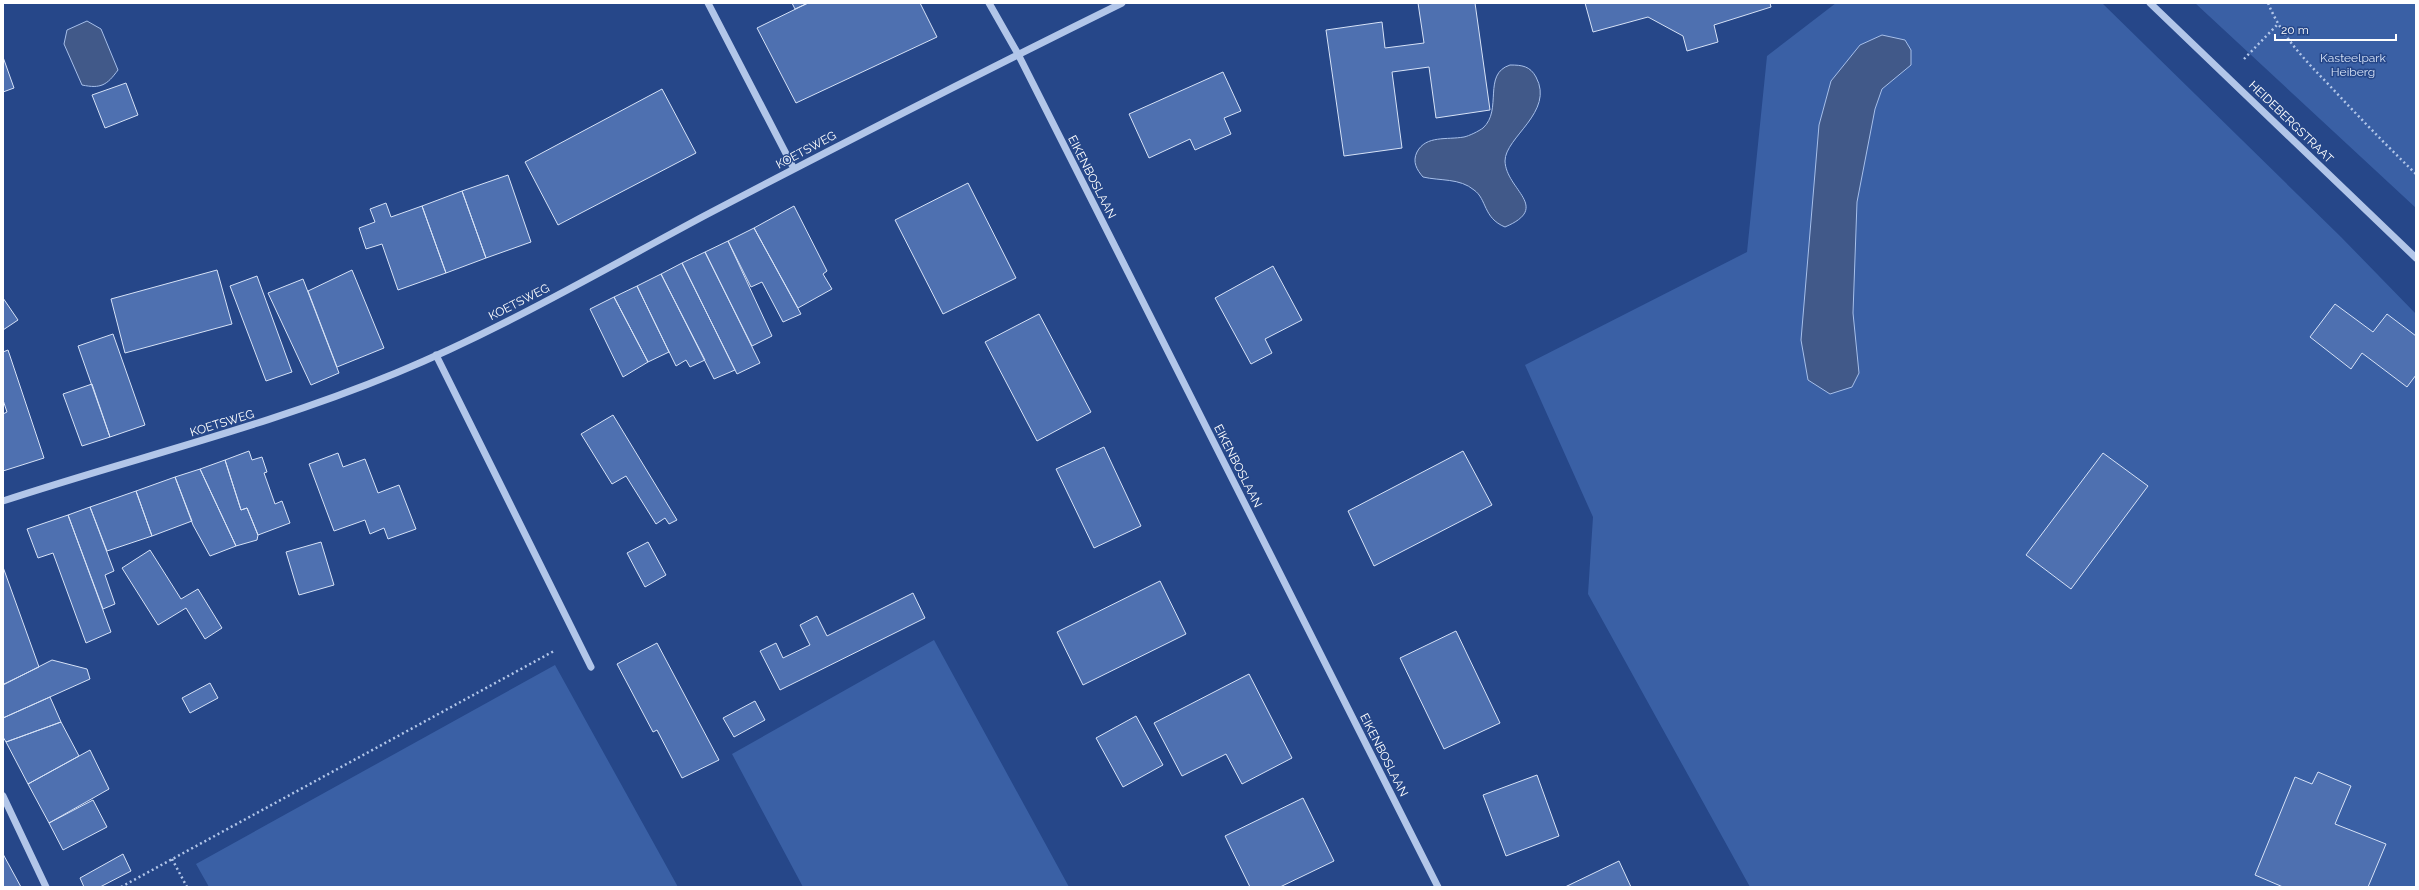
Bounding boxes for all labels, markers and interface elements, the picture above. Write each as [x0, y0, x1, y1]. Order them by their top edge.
scale bar [2275, 16, 2396, 42]
text: 20 m [2281, 23, 2309, 37]
park label: Kasteelpark Heiberg [2320, 51, 2387, 79]
street label: HEIDEBERGSTRAAT [2246, 78, 2337, 166]
street label: KOETSWEG [773, 128, 839, 172]
street label: EIKENBOSLAAN [1065, 133, 1119, 221]
street label: KOETSWEG [486, 281, 552, 323]
street label: KOETSWEG [188, 407, 256, 439]
street label: EIKENBOSLAAN [1211, 422, 1265, 510]
street label: EIKENBOSLAAN [1357, 711, 1411, 799]

